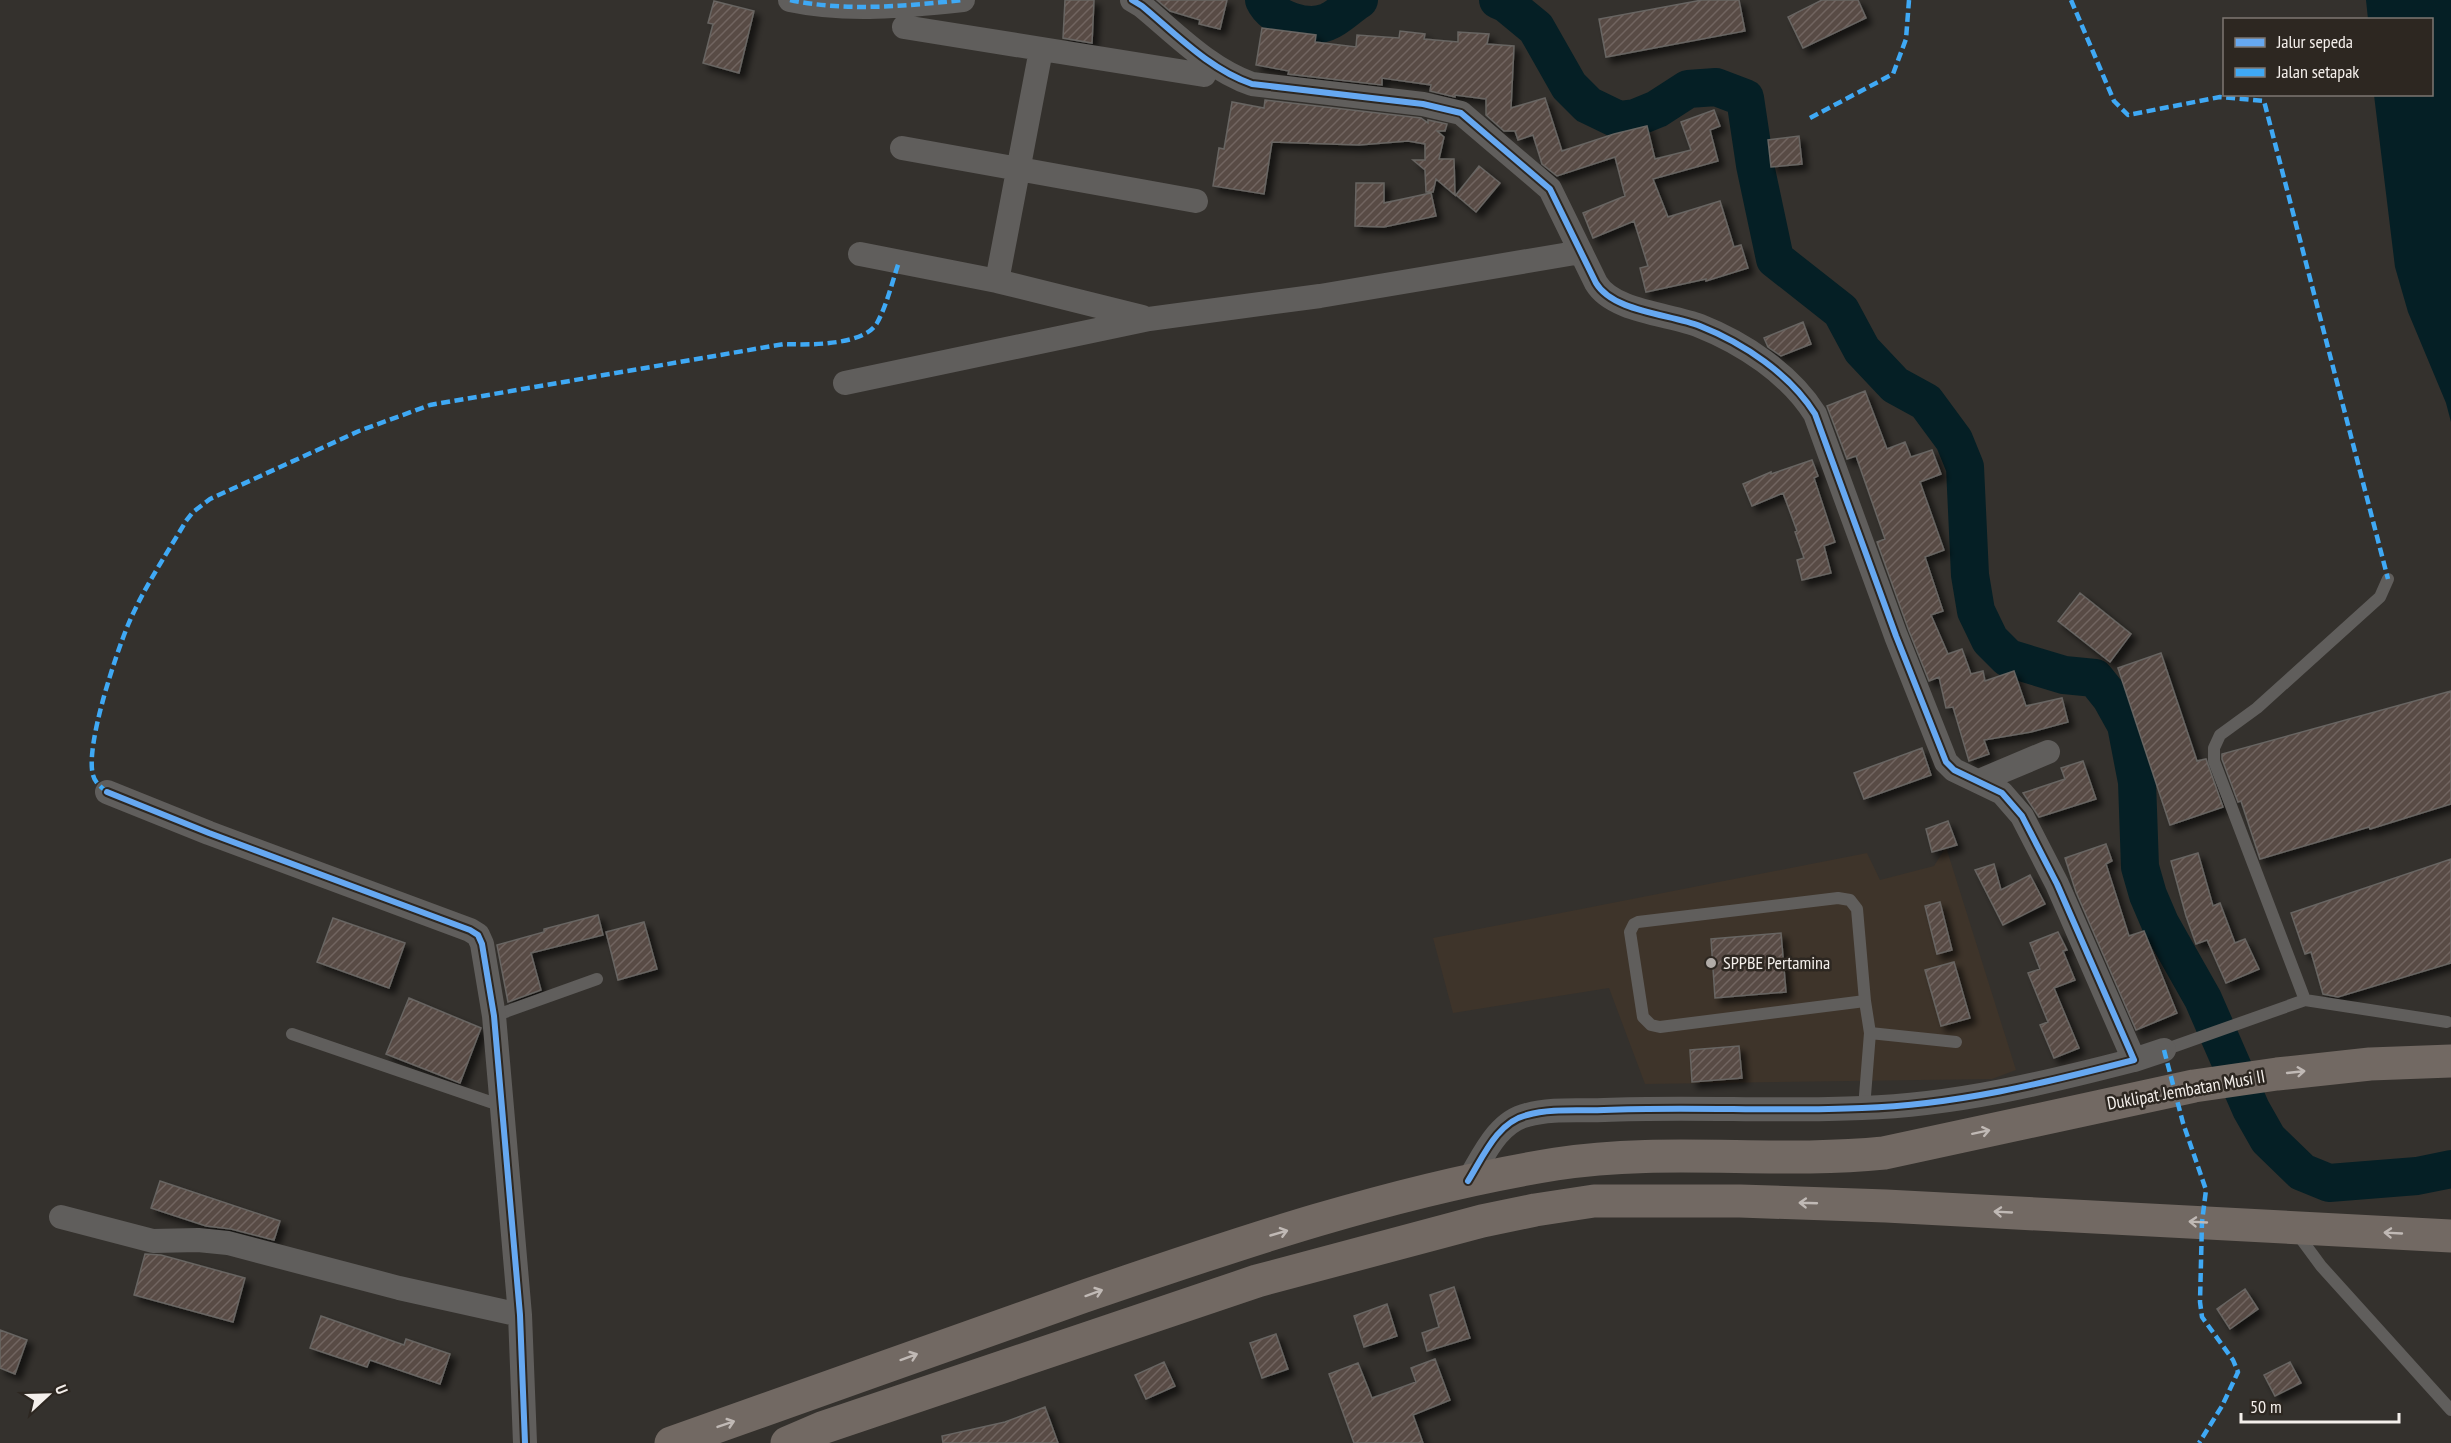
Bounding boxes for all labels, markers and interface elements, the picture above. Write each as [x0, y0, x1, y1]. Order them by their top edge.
legend [2223, 18, 2433, 96]
text: Jalur sepeda [2276, 30, 2353, 53]
text: Jalan setapak [2276, 60, 2359, 83]
place label: SPPBE Pertamina [1723, 951, 1830, 974]
marker: SPPBE Pertamina [1704, 956, 1718, 970]
street label: Duklipat Jembatan Musi II [2105, 1064, 2267, 1115]
one-way arrow [2285, 1066, 2305, 1077]
one-way arrow [1971, 1126, 1990, 1138]
one-way arrow [1799, 1198, 1819, 1209]
one-way arrow [1994, 1207, 2014, 1218]
one-way arrow [2188, 1216, 2208, 1227]
one-way arrow [1269, 1227, 1288, 1238]
one-way arrow [2383, 1227, 2403, 1238]
one-way arrow [1084, 1287, 1102, 1298]
one-way arrow [899, 1351, 918, 1362]
north arrow [18, 1365, 78, 1425]
text: U [51, 1382, 73, 1397]
scale bar [2241, 1386, 2398, 1424]
text: 50 m [2250, 1395, 2282, 1418]
one-way arrow [716, 1417, 735, 1428]

